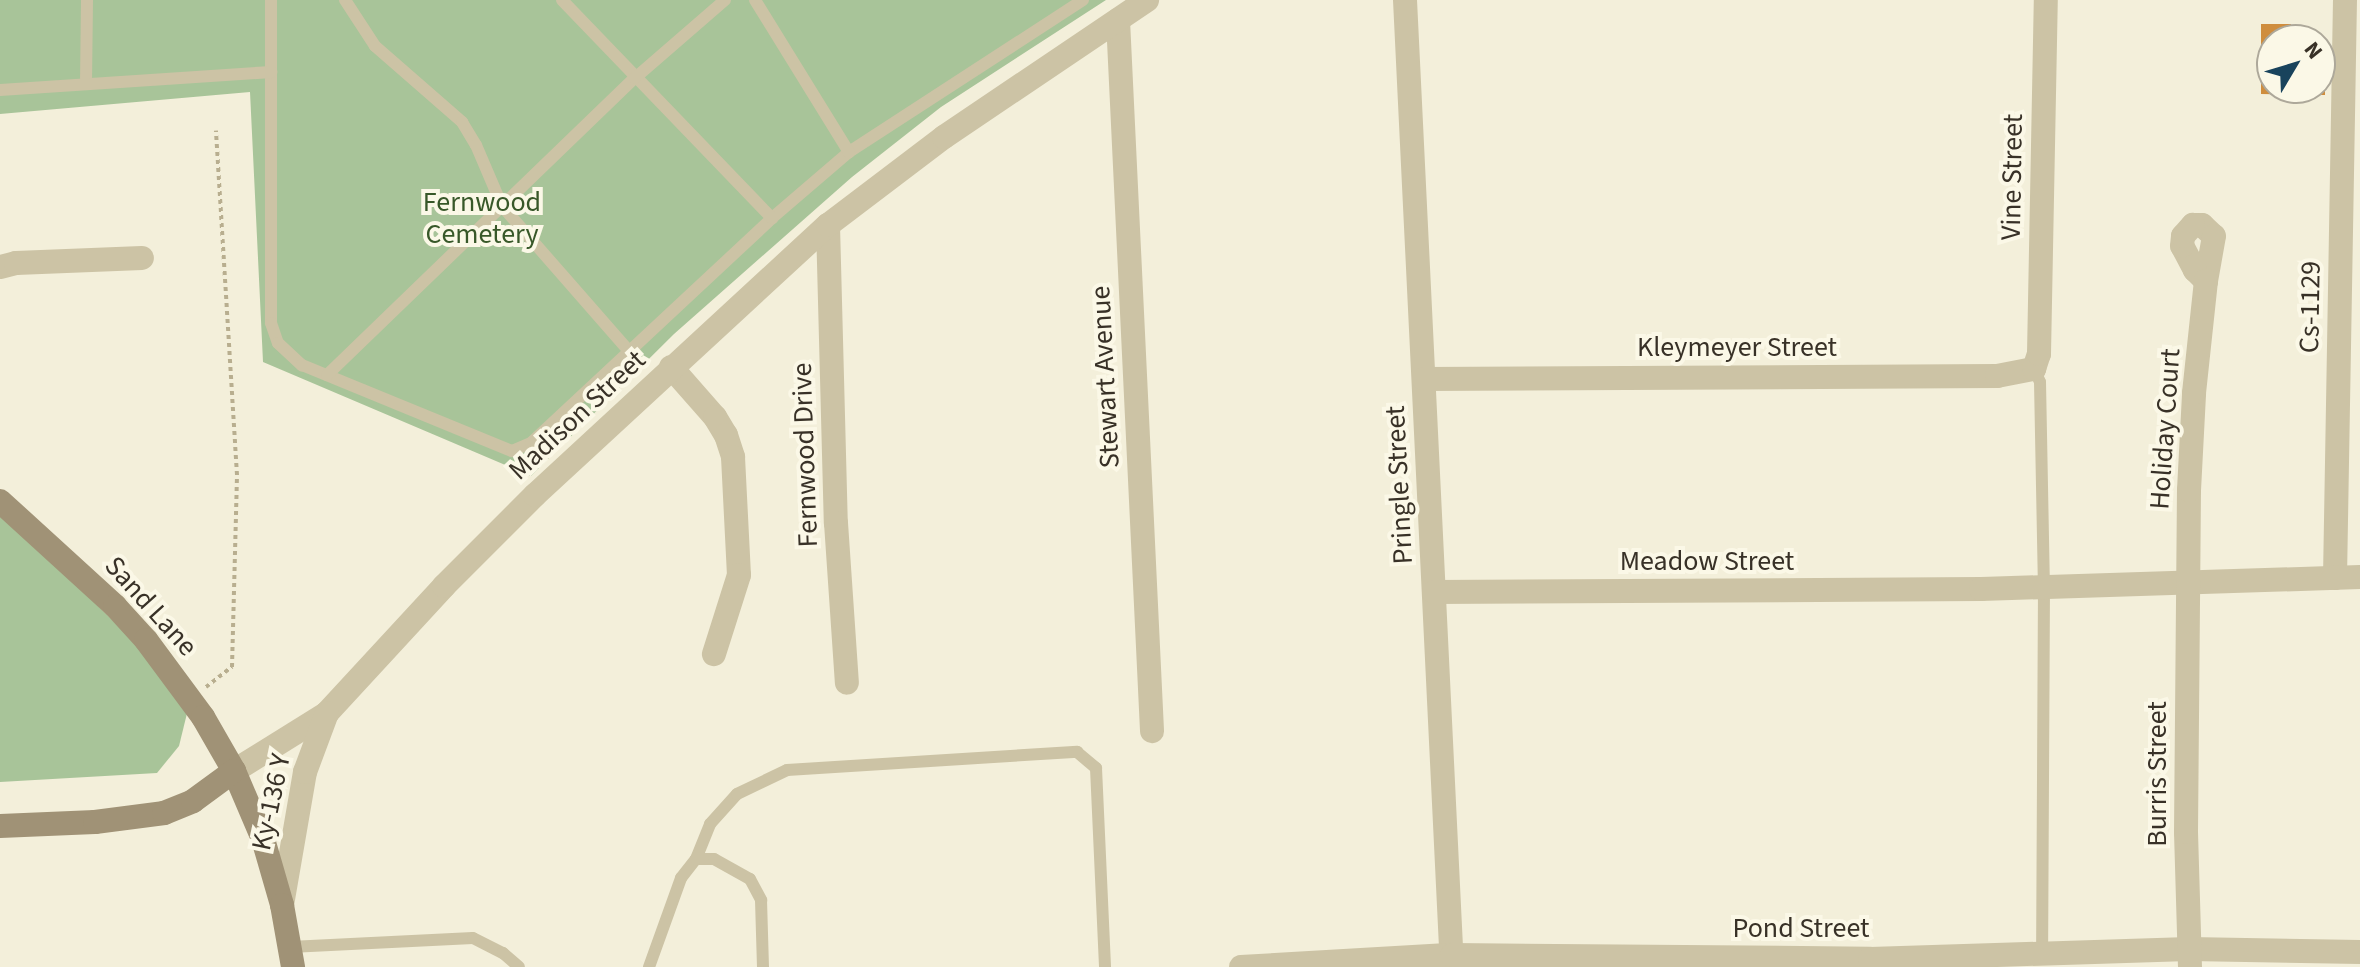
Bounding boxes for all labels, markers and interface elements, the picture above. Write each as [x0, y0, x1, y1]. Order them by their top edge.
north arrow [2256, 24, 2336, 104]
text: N [2296, 35, 2330, 66]
street label: Vine Street [1994, 114, 2030, 240]
park label: Fernwood Cemetery [423, 185, 541, 251]
street label: Cs-1129 [2292, 261, 2328, 353]
street label: Stewart Avenue [1083, 285, 1127, 469]
street label: Kleymeyer Street [1637, 330, 1837, 364]
street label: Madison Street [502, 343, 652, 487]
street label: Holiday Court [2143, 347, 2187, 511]
street label: Fernwood Drive [785, 362, 825, 548]
street label: Pringle Street [1378, 405, 1420, 565]
street label: Meadow Street [1620, 544, 1794, 578]
street label: Sand Lane [98, 549, 204, 663]
street label: Burris Street [2140, 701, 2174, 847]
street label: Ky-136 Y [244, 751, 298, 853]
street label: Pond Street [1733, 911, 1869, 945]

